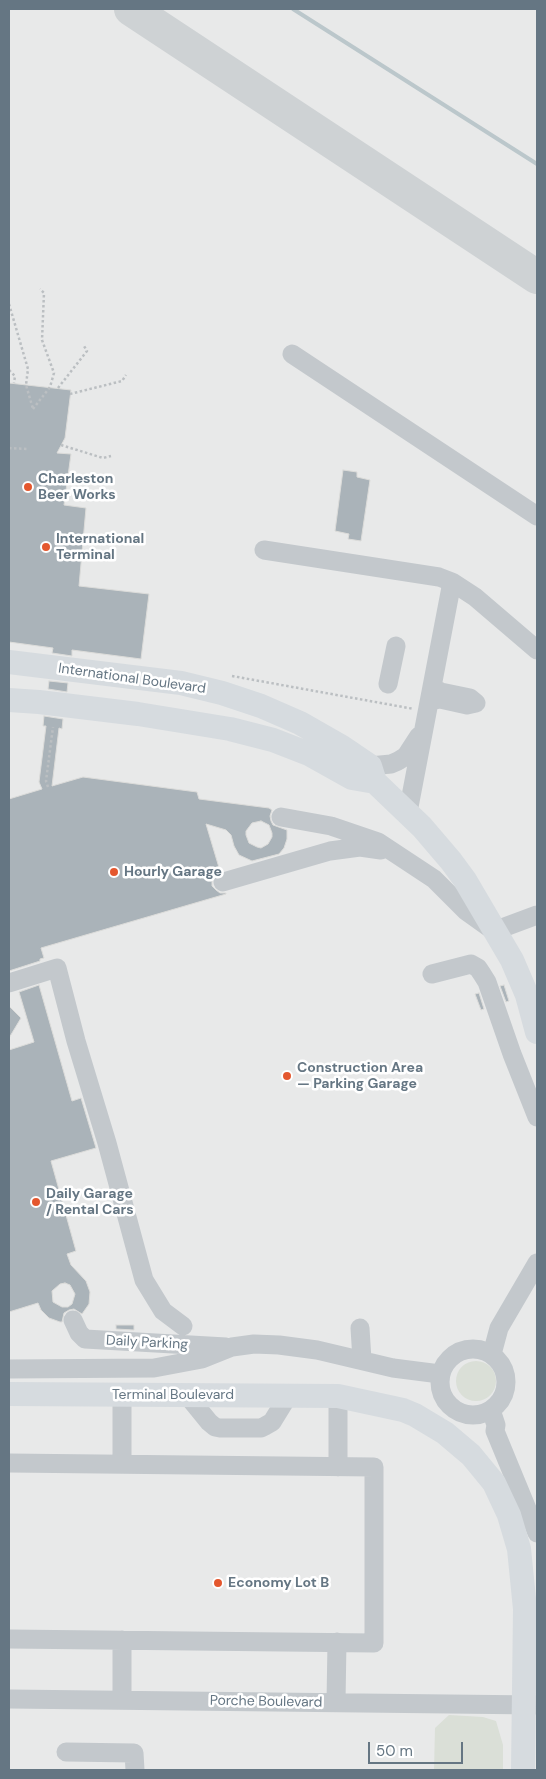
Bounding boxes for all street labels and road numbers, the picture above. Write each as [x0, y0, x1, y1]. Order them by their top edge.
street label: International Boulevard [57, 660, 207, 698]
street label: Daily Parking [106, 1332, 188, 1354]
street label: Terminal Boulevard [112, 1387, 234, 1403]
street label: Porche Boulevard [210, 1693, 322, 1711]

